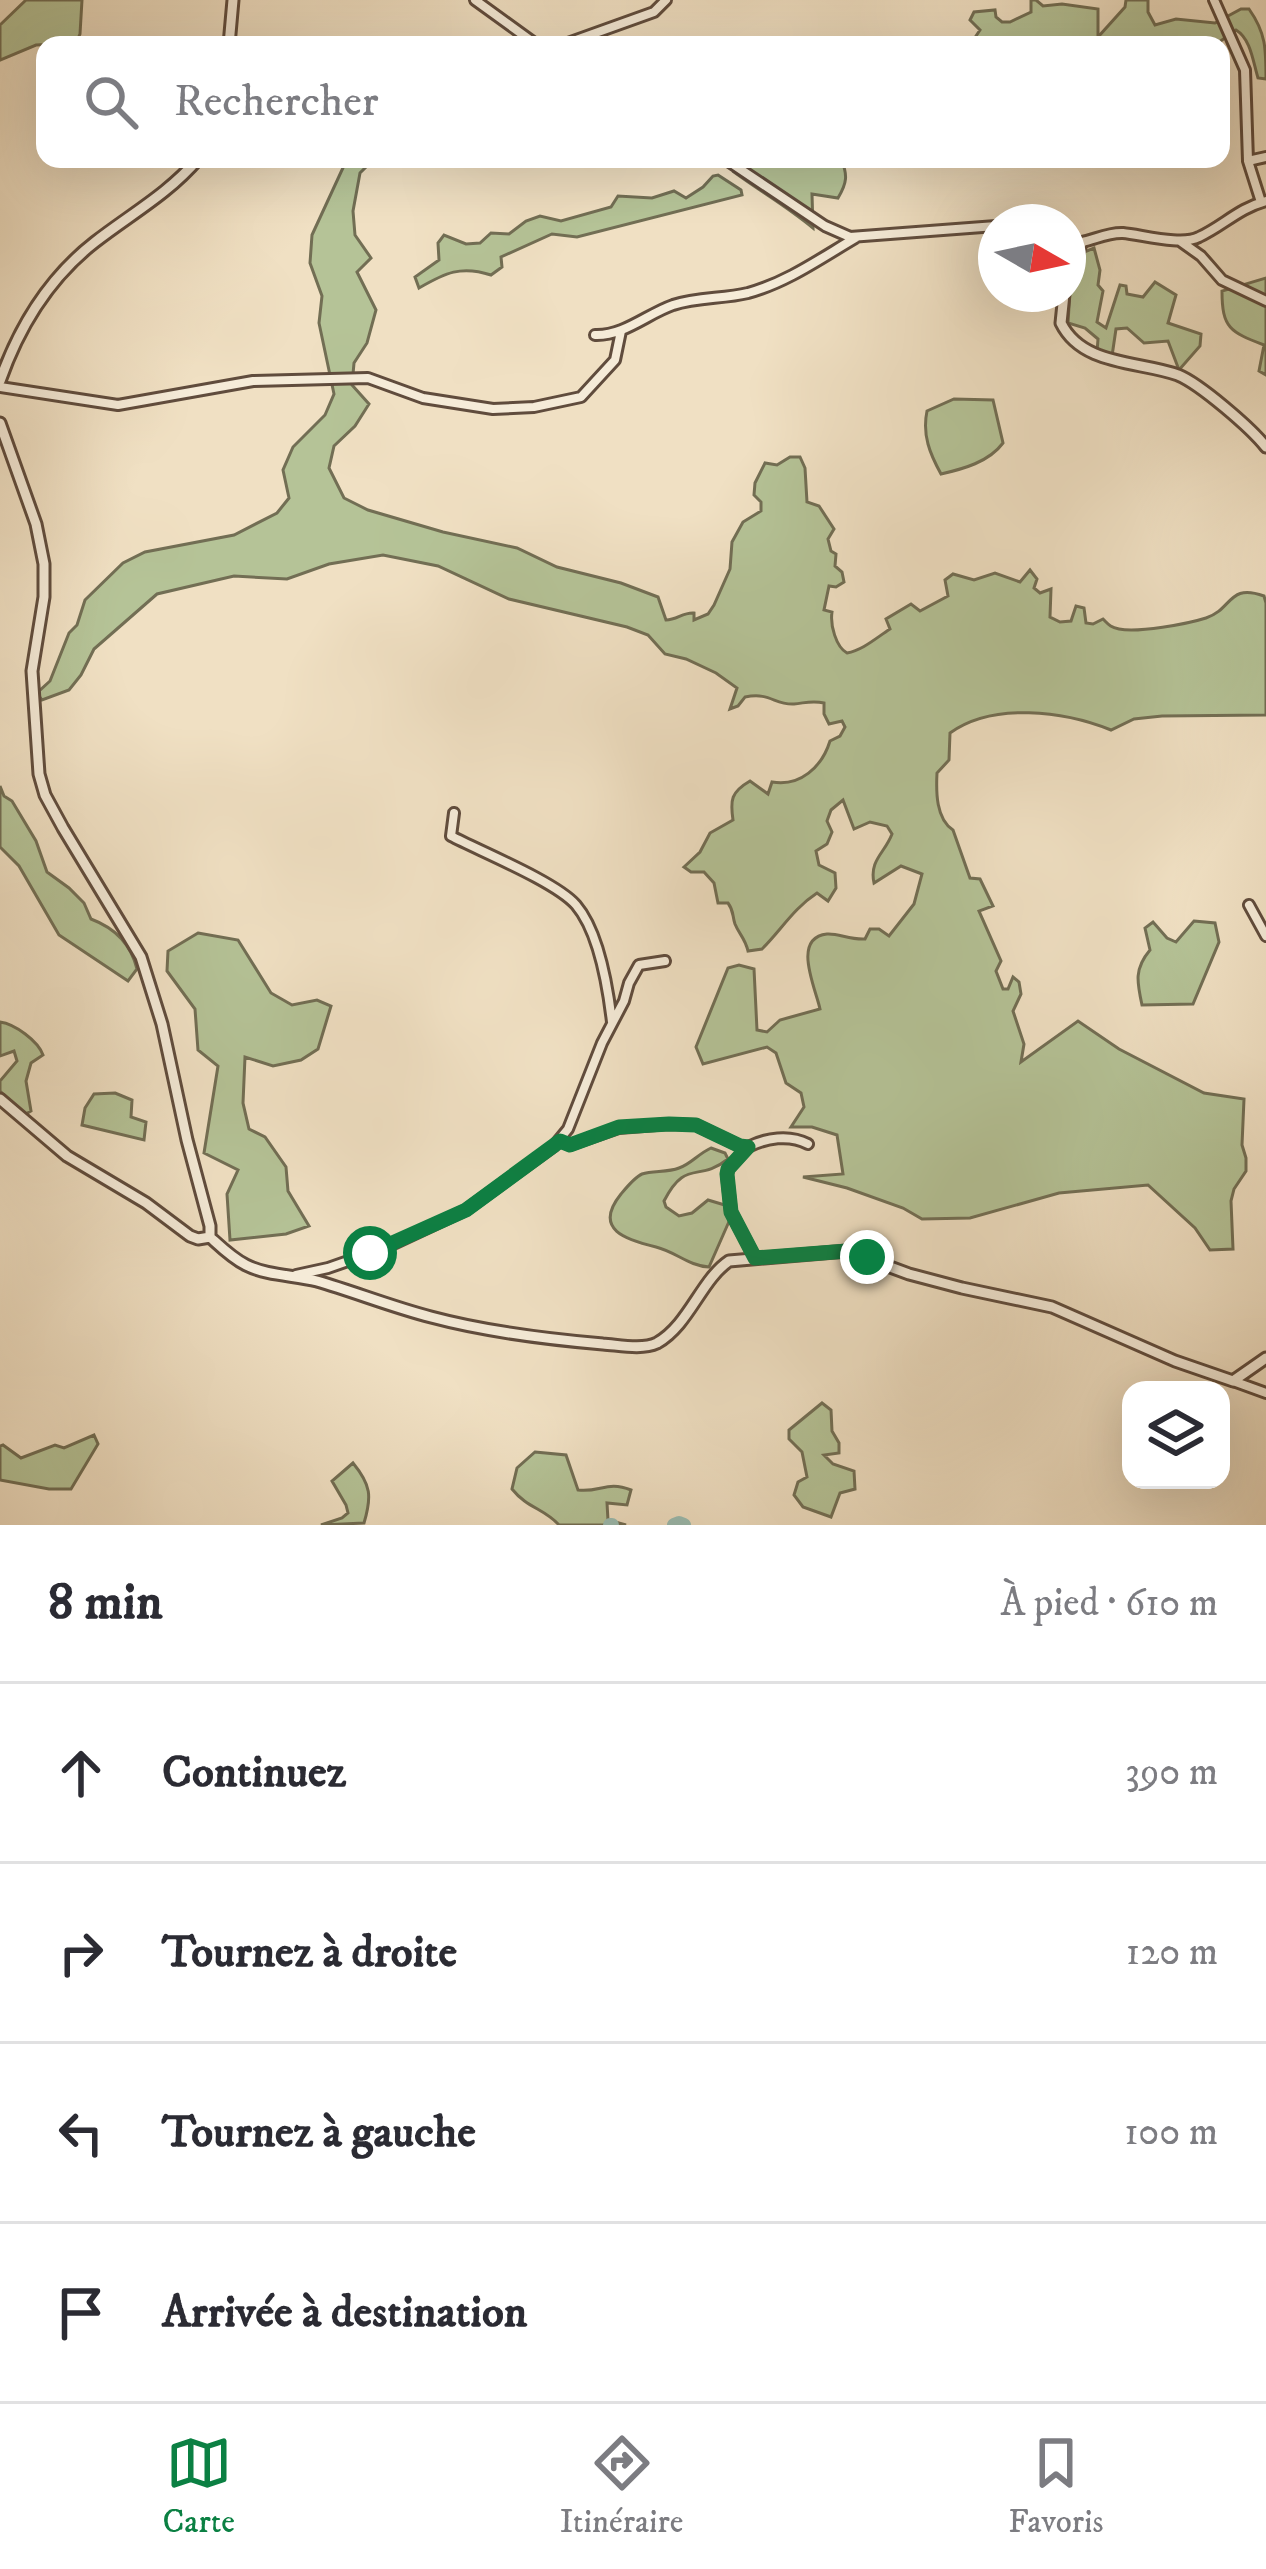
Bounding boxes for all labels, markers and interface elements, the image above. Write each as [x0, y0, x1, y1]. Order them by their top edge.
search box [36, 36, 1230, 168]
icon: search [78, 69, 144, 135]
text: Rechercher [174, 74, 379, 130]
north arrow [978, 204, 1086, 312]
route start [343, 1226, 397, 1280]
route end [840, 1230, 894, 1284]
map controls [1122, 1381, 1230, 1489]
button: layers [1122, 1381, 1230, 1489]
text: 8 min [48, 1571, 163, 1635]
text: À pied · 610 m [1001, 1579, 1218, 1628]
icon: ahead [48, 1740, 114, 1806]
text: Continuez [162, 1745, 346, 1801]
text: 390 m [1125, 1748, 1218, 1797]
icon: right [48, 1920, 114, 1986]
text: Tournez à droite [162, 1925, 457, 1981]
text: 120 m [1126, 1928, 1218, 1977]
icon: left [48, 2100, 114, 2166]
text: Tournez à gauche [162, 2105, 476, 2161]
text: 100 m [1124, 2108, 1218, 2157]
icon: arrive [48, 2280, 114, 2346]
text: Arrivée à destination [162, 2285, 527, 2341]
tab: Carte [162, 2430, 235, 2543]
tab: Itinéraire [560, 2430, 683, 2543]
tab: Favoris [1008, 2430, 1104, 2543]

